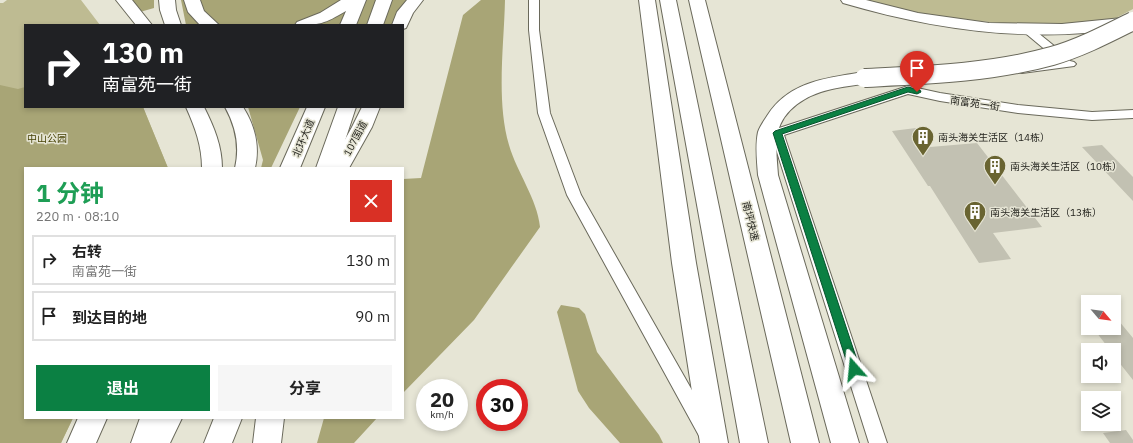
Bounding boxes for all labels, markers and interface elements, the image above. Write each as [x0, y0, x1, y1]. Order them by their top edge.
text: 130 m [102, 34, 184, 71]
icon: right [36, 40, 88, 92]
pin [900, 51, 934, 92]
icon: arrive [906, 57, 928, 79]
text: 南富苑一街 [102, 73, 192, 96]
street label: 南富苑一街 [949, 94, 1001, 113]
street label: 北环大道 [290, 117, 317, 159]
street label: 107国道 [341, 118, 370, 158]
building icon: 南头海关生活区（14栋） [910, 124, 936, 157]
place label: 南头海关生活区（14栋） [938, 131, 1050, 144]
park label: 中山公园 [27, 132, 67, 145]
building icon: 南头海关生活区（10栋） [982, 153, 1008, 186]
place label: 南头海关生活区（10栋） [1010, 160, 1122, 173]
text: 1 分钟 [36, 177, 104, 209]
button: close [350, 180, 392, 222]
building icon: 南头海关生活区（13栋） [962, 199, 988, 232]
street label: 南坪快速 [739, 200, 762, 242]
place label: 南头海关生活区（13栋） [990, 206, 1102, 219]
text: 220 m · 08:10 [36, 208, 119, 225]
text: 右转 [72, 242, 102, 261]
icon: right [38, 249, 60, 271]
text: 130 m [346, 251, 390, 270]
text: 南富苑一街 [72, 263, 137, 280]
north arrow [1081, 295, 1121, 335]
map controls [1081, 295, 1121, 431]
icon: arrive [38, 305, 60, 327]
text: 90 m [355, 307, 390, 326]
text: 到达目的地 [72, 308, 147, 327]
button: sound [1081, 343, 1121, 383]
position arrow [833, 348, 875, 390]
button: 退出 [36, 365, 210, 411]
button: 分享 [218, 365, 392, 411]
speed limit sign: 30 [476, 379, 528, 431]
text: 20 [430, 386, 454, 413]
button: layers [1081, 391, 1121, 431]
text: km/h [430, 408, 454, 421]

